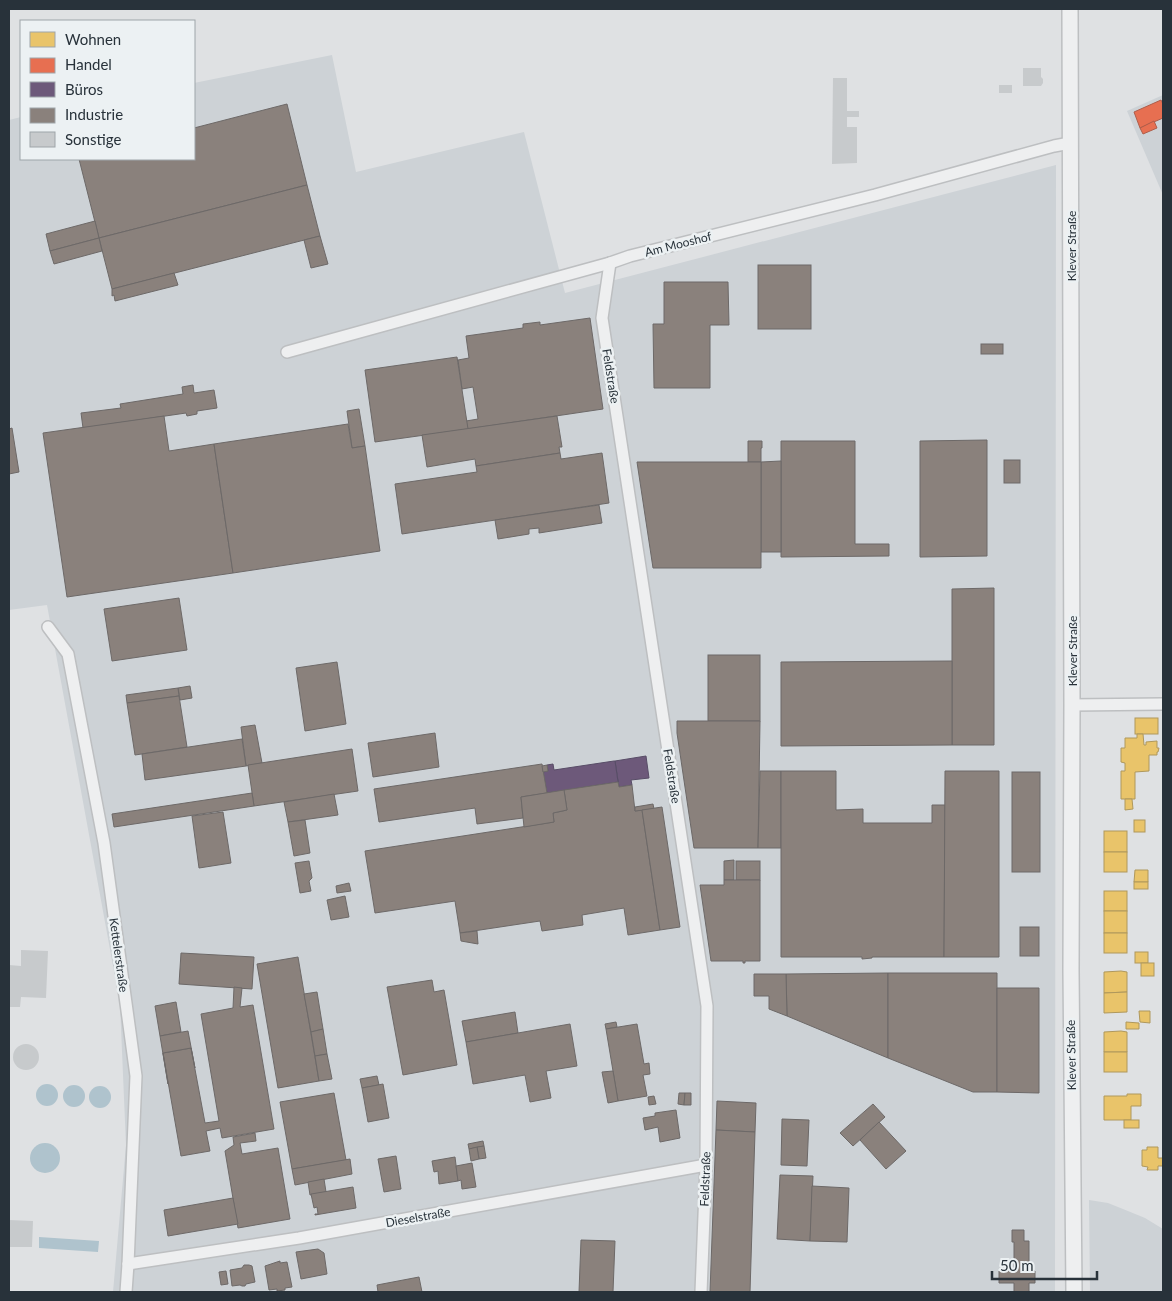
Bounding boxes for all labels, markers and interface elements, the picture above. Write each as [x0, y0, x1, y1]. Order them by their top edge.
legend [20, 20, 195, 160]
text: Wohnen [65, 30, 121, 48]
text: Handel [65, 55, 112, 73]
text: Büros [65, 80, 103, 98]
text: Industrie [65, 105, 123, 123]
text: Sonstige [65, 130, 121, 148]
street label: Klever Straße [1064, 211, 1079, 281]
street label: Am Mooshof [643, 228, 714, 260]
street label: Feldstraße [599, 348, 623, 404]
street label: Klever Straße [1065, 616, 1080, 686]
street label: Feldstraße [660, 748, 684, 804]
street label: Kettelerstraße [106, 917, 132, 993]
street label: Klever Straße [1063, 1020, 1079, 1090]
street label: Feldstraße [697, 1151, 713, 1207]
street label: Dieselstraße [384, 1204, 452, 1230]
scale bar [992, 1248, 1097, 1280]
text: 50 m [1000, 1256, 1034, 1274]

